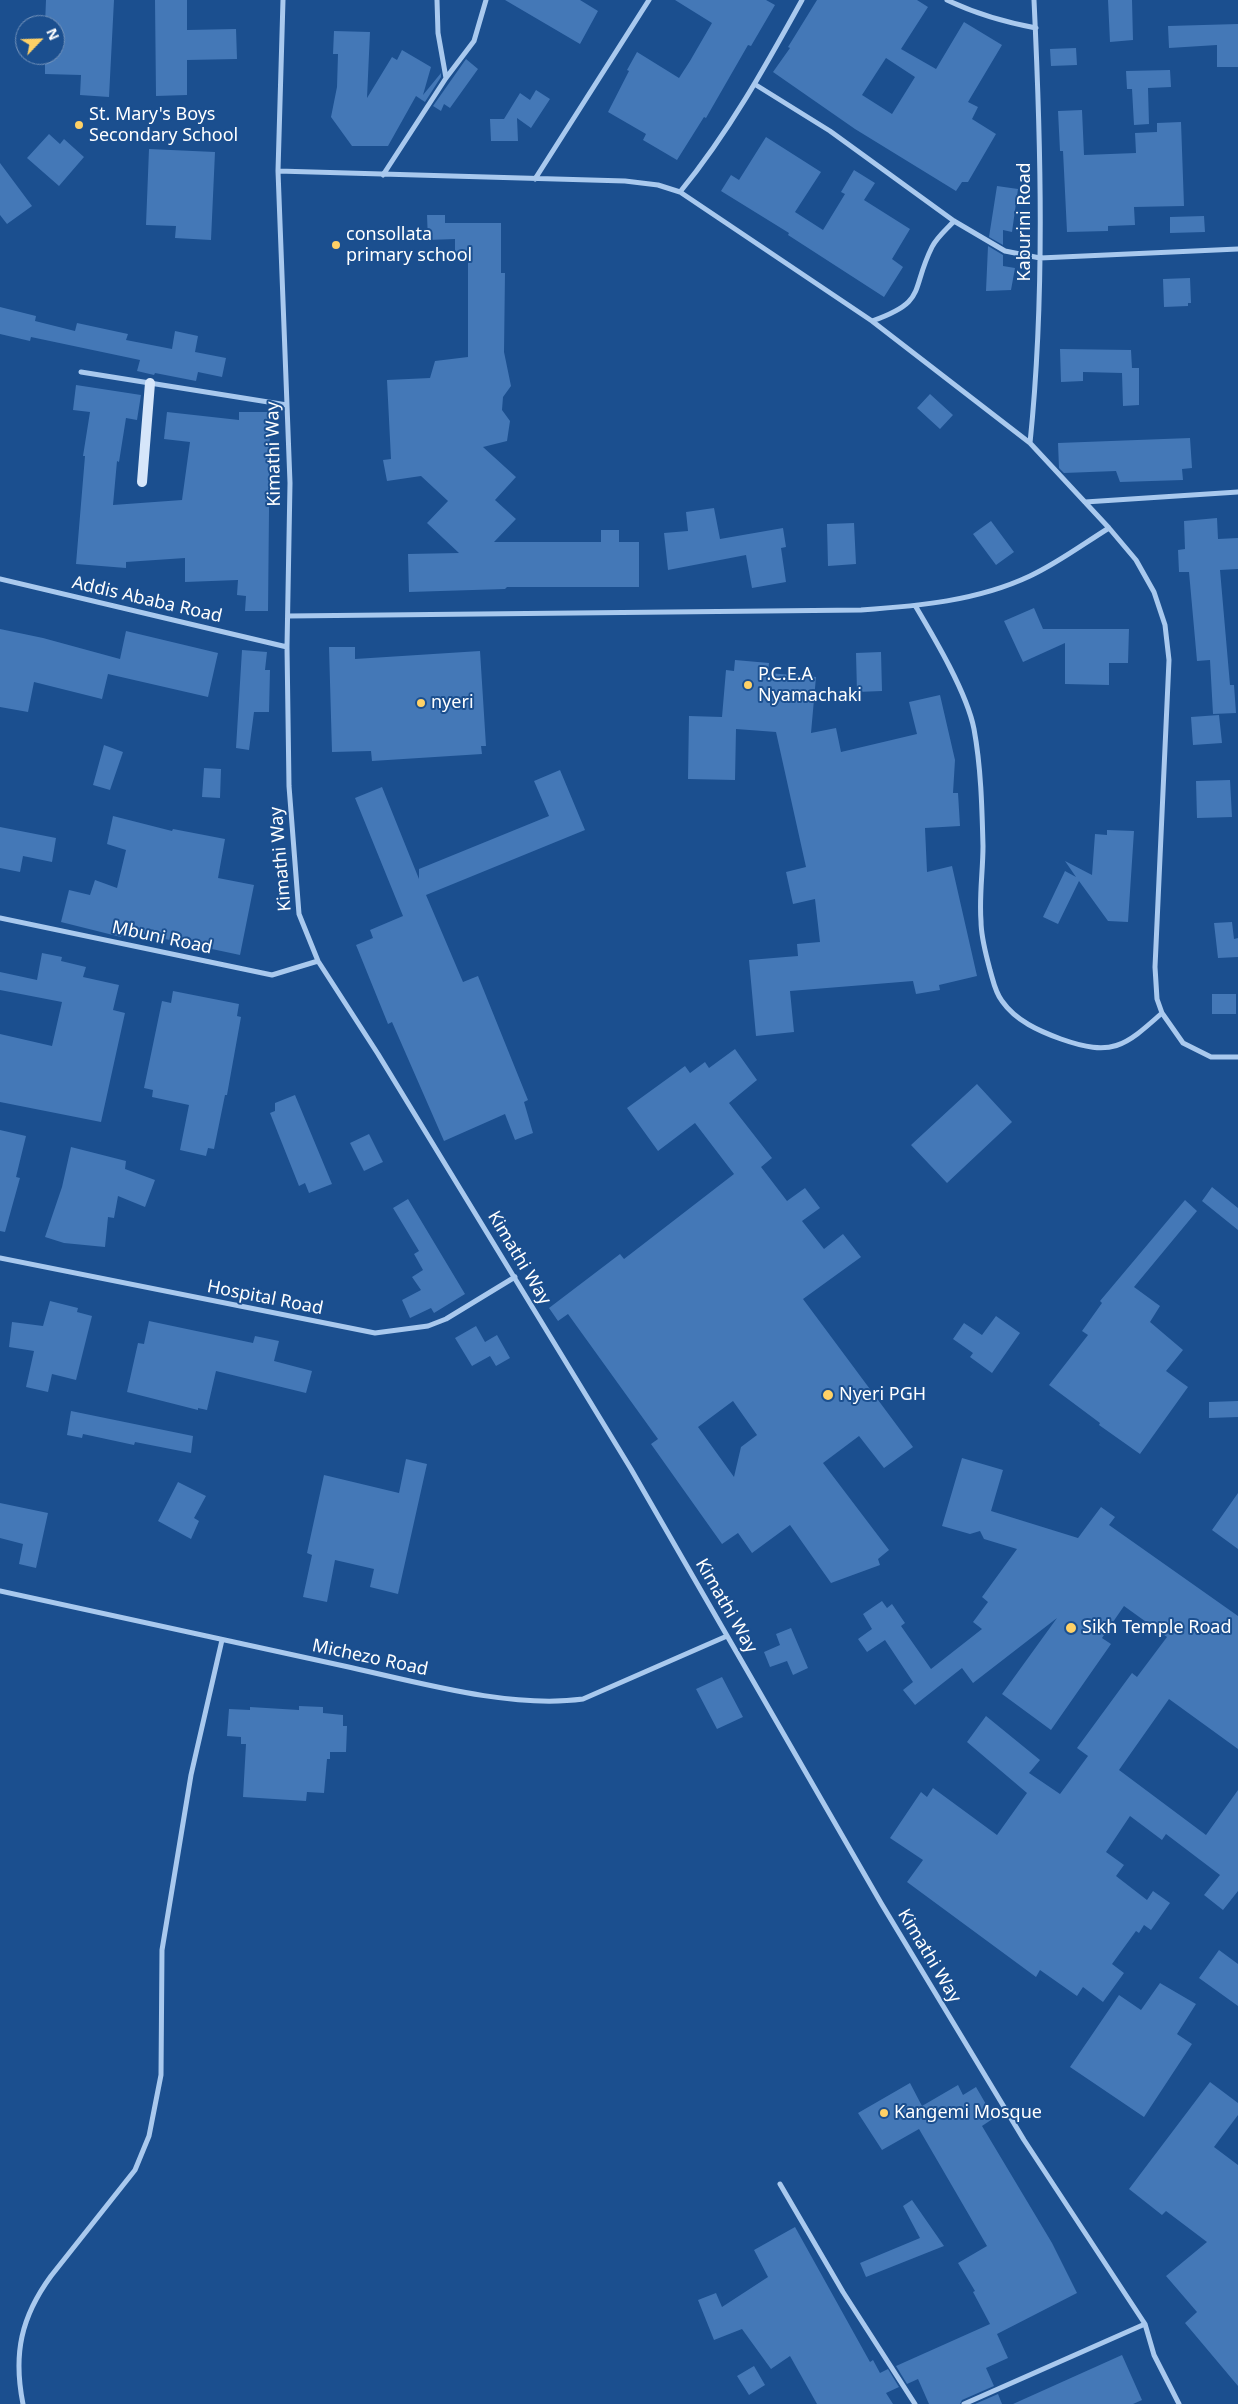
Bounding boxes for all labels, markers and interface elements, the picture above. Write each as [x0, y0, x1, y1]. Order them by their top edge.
north arrow [15, 15, 65, 65]
text: N [42, 25, 64, 43]
place label: St. Mary's Boys Secondary School [89, 104, 238, 146]
marker: St. Mary's Boys Secondary School [73, 119, 85, 131]
street label: Kaburini Road [1014, 162, 1036, 282]
place label: consollata primary school [346, 224, 472, 266]
marker: consollata primary school [330, 239, 342, 251]
street label: Kimathi Way [262, 401, 286, 507]
street label: Addis Ababa Road [70, 572, 224, 628]
place label: P.C.E.A Nyamachaki [758, 664, 862, 706]
marker: P.C.E.A Nyamachaki [742, 679, 754, 691]
place label: nyeri [431, 692, 474, 714]
marker: nyeri [415, 697, 427, 709]
street label: Kimathi Way [266, 806, 296, 912]
street label: Mbuni Road [110, 917, 214, 959]
street label: Kimathi Way [483, 1207, 555, 1309]
street label: Hospital Road [205, 1276, 325, 1320]
place label: Nyeri PGH [839, 1384, 926, 1406]
marker: Nyeri PGH [821, 1388, 835, 1402]
street label: Kimathi Way [690, 1555, 762, 1657]
place label: Sikh Temple Road [1082, 1617, 1231, 1639]
marker: Sikh Temple Road [1064, 1621, 1078, 1635]
street label: Michezo Road [310, 1635, 430, 1681]
street label: Kimathi Way [893, 1905, 965, 2007]
place label: Kangemi Mosque [894, 2102, 1042, 2124]
marker: Kangemi Mosque [878, 2107, 890, 2119]

